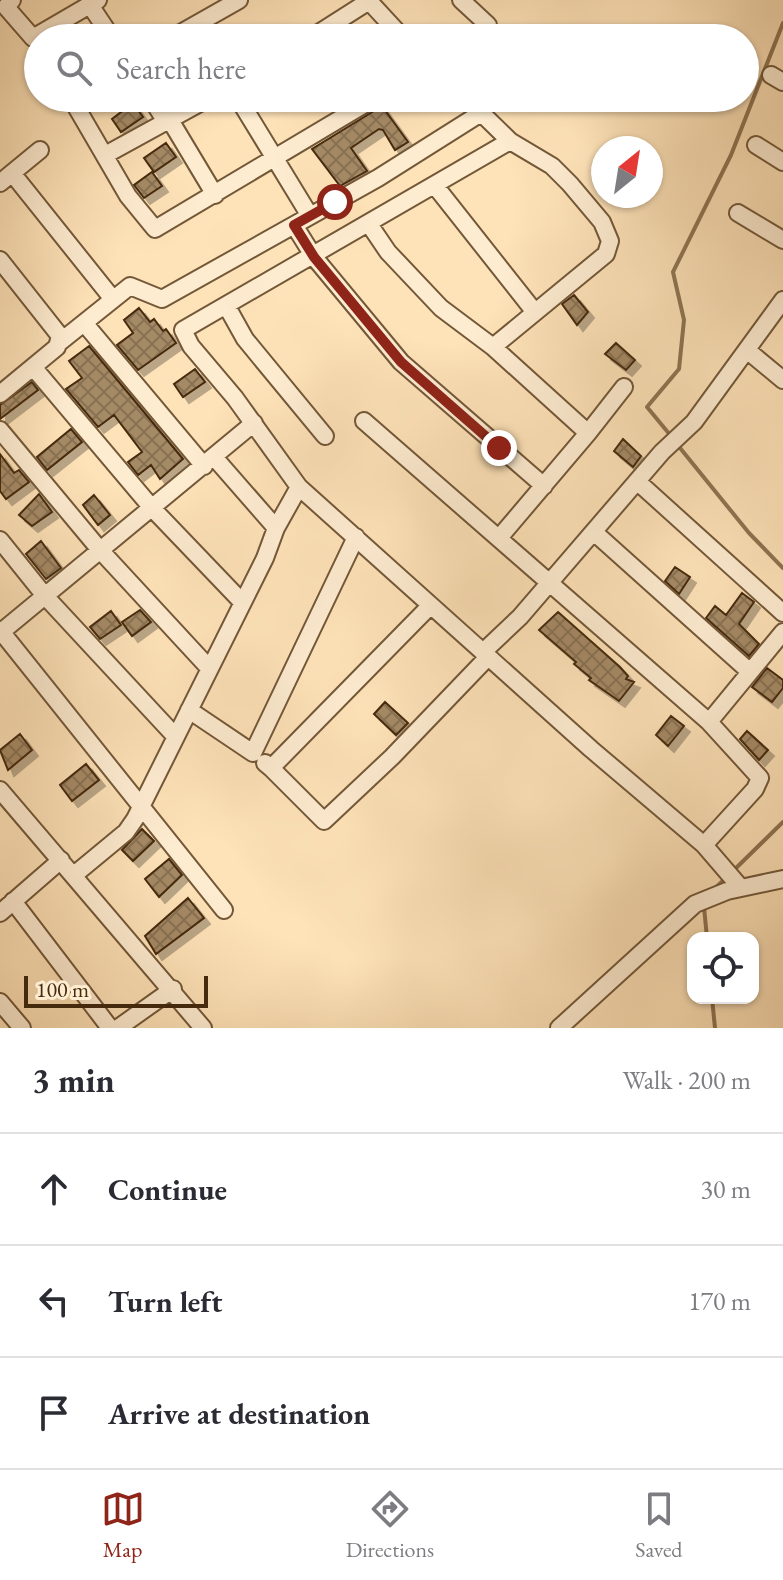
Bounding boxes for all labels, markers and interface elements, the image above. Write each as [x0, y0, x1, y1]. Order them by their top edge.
search box [24, 24, 759, 112]
icon: search [52, 46, 96, 90]
text: Search here [116, 49, 246, 88]
north arrow [591, 136, 663, 208]
route start [317, 184, 353, 220]
route end [481, 430, 517, 466]
map controls [687, 932, 759, 1004]
button: locate [687, 932, 759, 1004]
scale bar [24, 972, 208, 1008]
text: 100 m [36, 975, 89, 1004]
text: 3 min [32, 1058, 115, 1102]
text: Walk · 200 m [623, 1063, 751, 1097]
icon: ahead [32, 1167, 76, 1211]
text: Continue [108, 1170, 227, 1209]
text: 30 m [701, 1172, 751, 1206]
icon: left [32, 1279, 76, 1323]
text: Turn left [108, 1282, 222, 1321]
text: 170 m [688, 1284, 751, 1318]
icon: arrive [32, 1391, 76, 1435]
text: Arrive at destination [108, 1394, 370, 1433]
tab: Map [101, 1487, 145, 1564]
tab: Directions [346, 1487, 434, 1564]
tab: Saved [635, 1487, 682, 1564]

